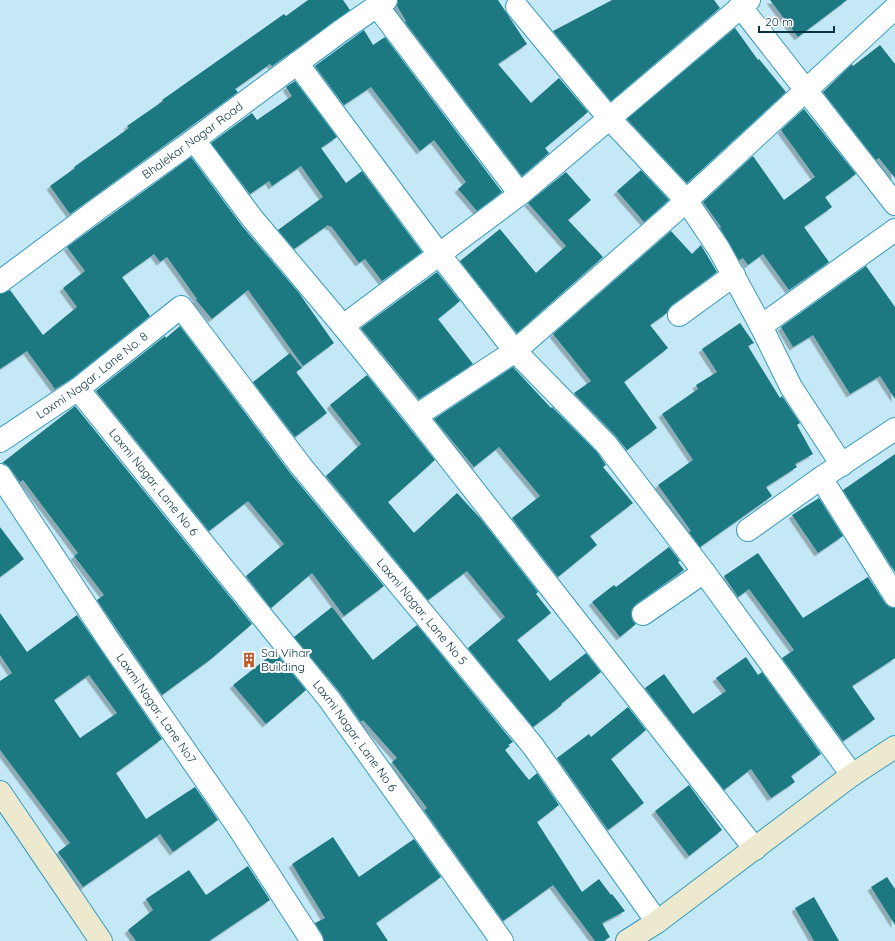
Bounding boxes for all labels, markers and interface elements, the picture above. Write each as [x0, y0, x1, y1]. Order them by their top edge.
scale bar [759, 8, 834, 34]
text: 20 m [765, 14, 793, 29]
street label: Bhalekar Nagar Road [139, 98, 246, 182]
street label: Laxmi Nagar, Lane No. 8 [33, 328, 151, 422]
street label: Laxmi Nagar, Lane No 6 [106, 425, 202, 539]
street label: Laxmi Nagar, Lane No 5 [374, 555, 471, 668]
place label: Sai Vihar Building [261, 645, 310, 674]
street label: Laxmi Nagar, Lane No7 [113, 651, 200, 766]
building icon: Sai Vihar Building [240, 651, 258, 669]
street label: Laxmi Nagar, Lane No 6 [310, 677, 401, 795]

